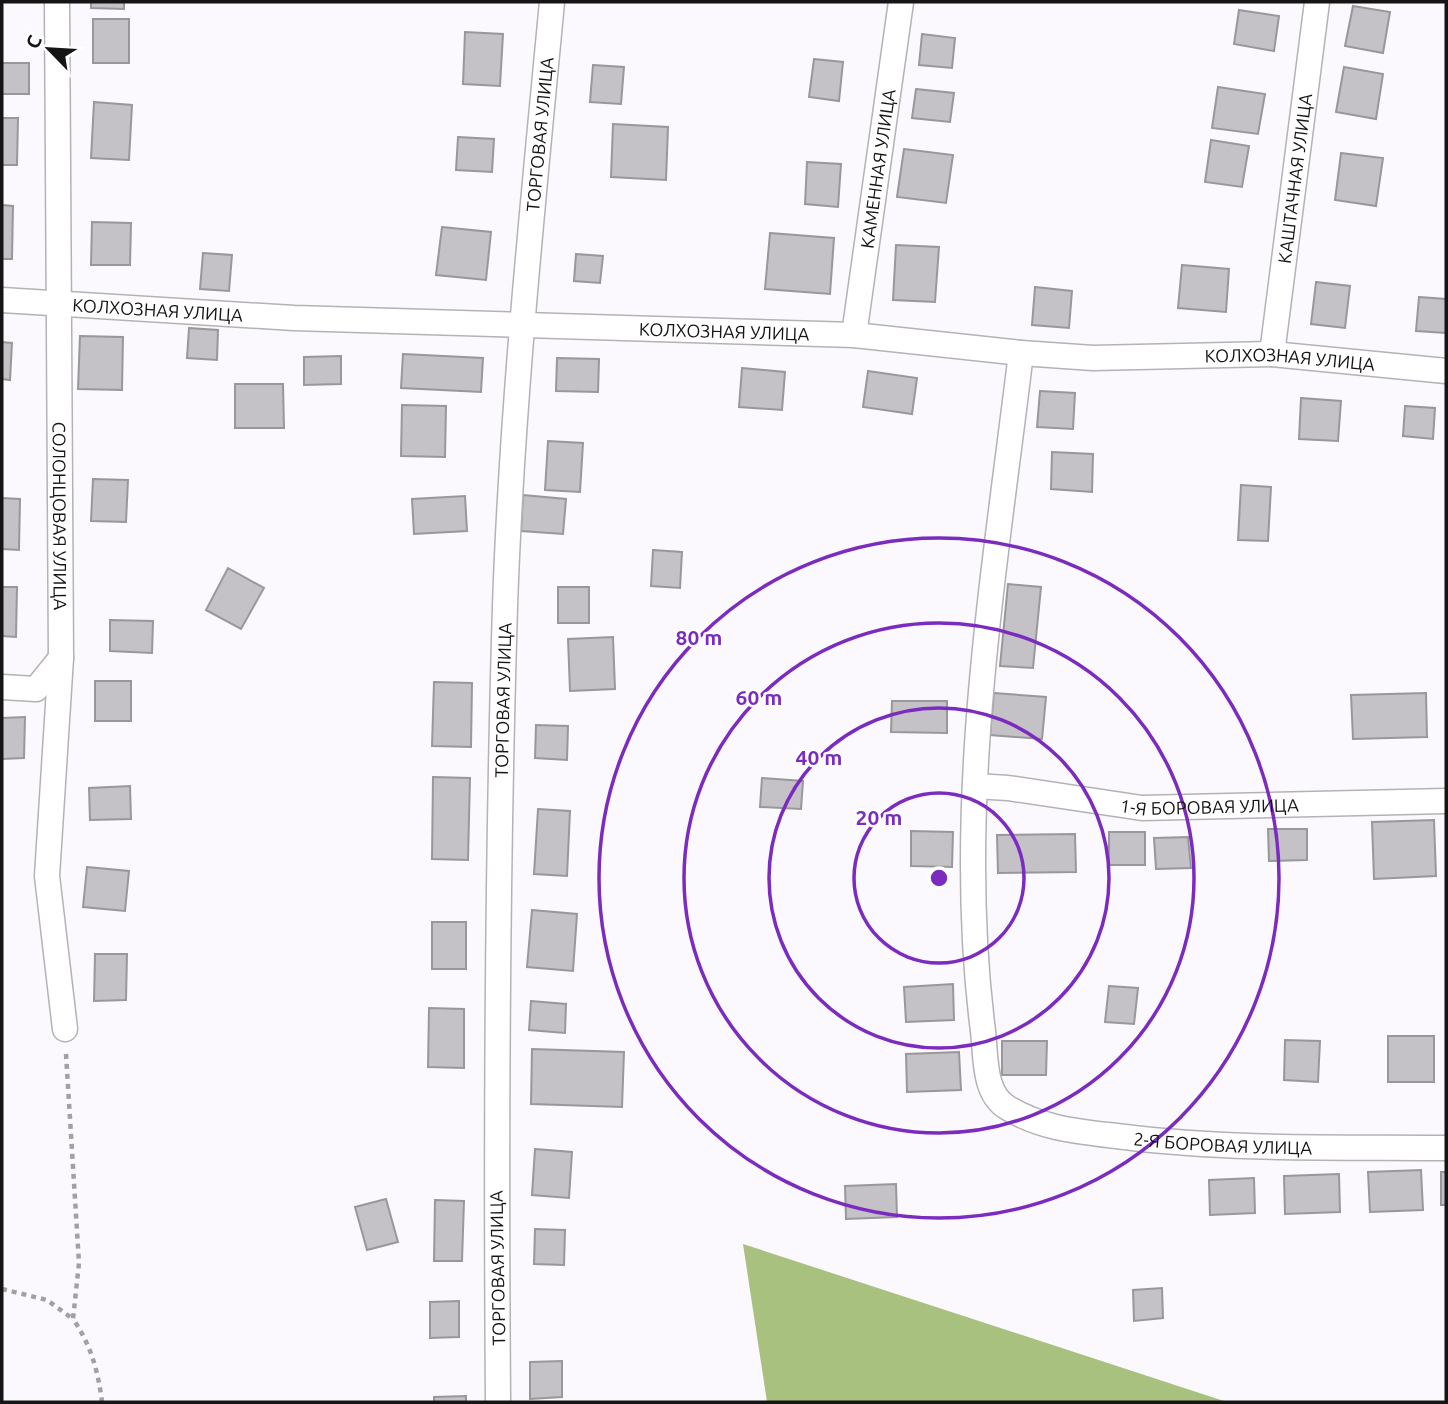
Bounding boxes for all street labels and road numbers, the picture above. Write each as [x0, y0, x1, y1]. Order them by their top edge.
street label: ТОРГОВАЯ УЛИЦА [522, 56, 557, 213]
street label: КАМЕННАЯ УЛИЦА [856, 87, 899, 250]
street label: КАШТАЧНАЯ УЛИЦА [1274, 92, 1315, 265]
street label: КОЛХОЗНАЯ УЛИЦА [72, 294, 244, 325]
street label: КОЛХОЗНАЯ УЛИЦА [639, 318, 810, 344]
street label: КОЛХОЗНАЯ УЛИЦА [1204, 344, 1376, 374]
street label: СОЛОНЦОВАЯ УЛИЦА [50, 422, 71, 610]
street label: ТОРГОВАЯ УЛИЦА [491, 622, 515, 778]
street label: 1-Я БОРОВАЯ УЛИЦА [1119, 794, 1299, 819]
street label: 2-Я БОРОВАЯ УЛИЦА [1133, 1128, 1312, 1157]
street label: ТОРГОВАЯ УЛИЦА [486, 1190, 508, 1346]

